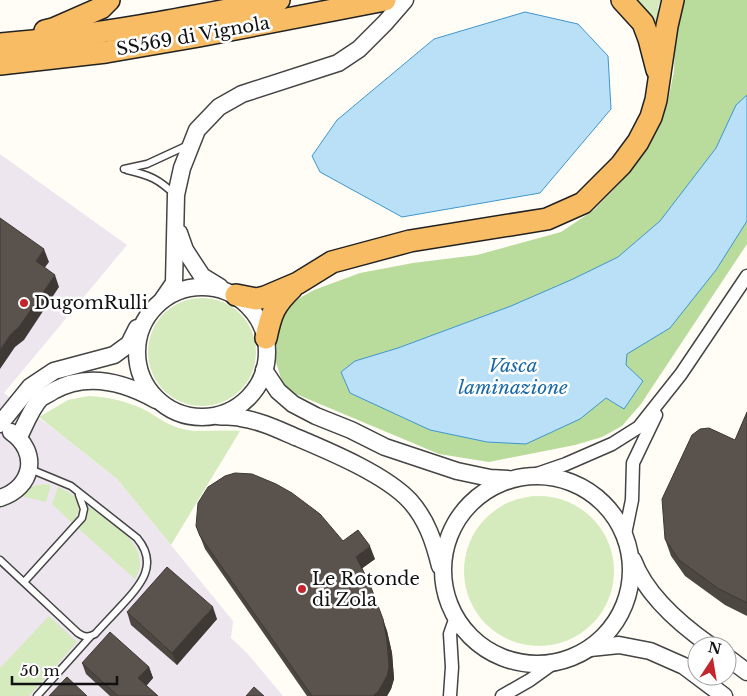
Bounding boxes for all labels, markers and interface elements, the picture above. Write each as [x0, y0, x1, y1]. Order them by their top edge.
street label: SS569 di Vignola [115, 12, 271, 60]
place label: DugomRulli [34, 292, 148, 314]
marker: DugomRulli [18, 297, 30, 309]
water label: Vasca laminazione [458, 354, 568, 399]
place label: Le Rotonde di Zola [312, 568, 420, 611]
marker: Le Rotonde di Zola [296, 583, 308, 595]
north arrow [687, 636, 737, 686]
text: N [706, 638, 723, 658]
scale bar [12, 654, 118, 686]
text: 50 m [20, 661, 60, 680]

